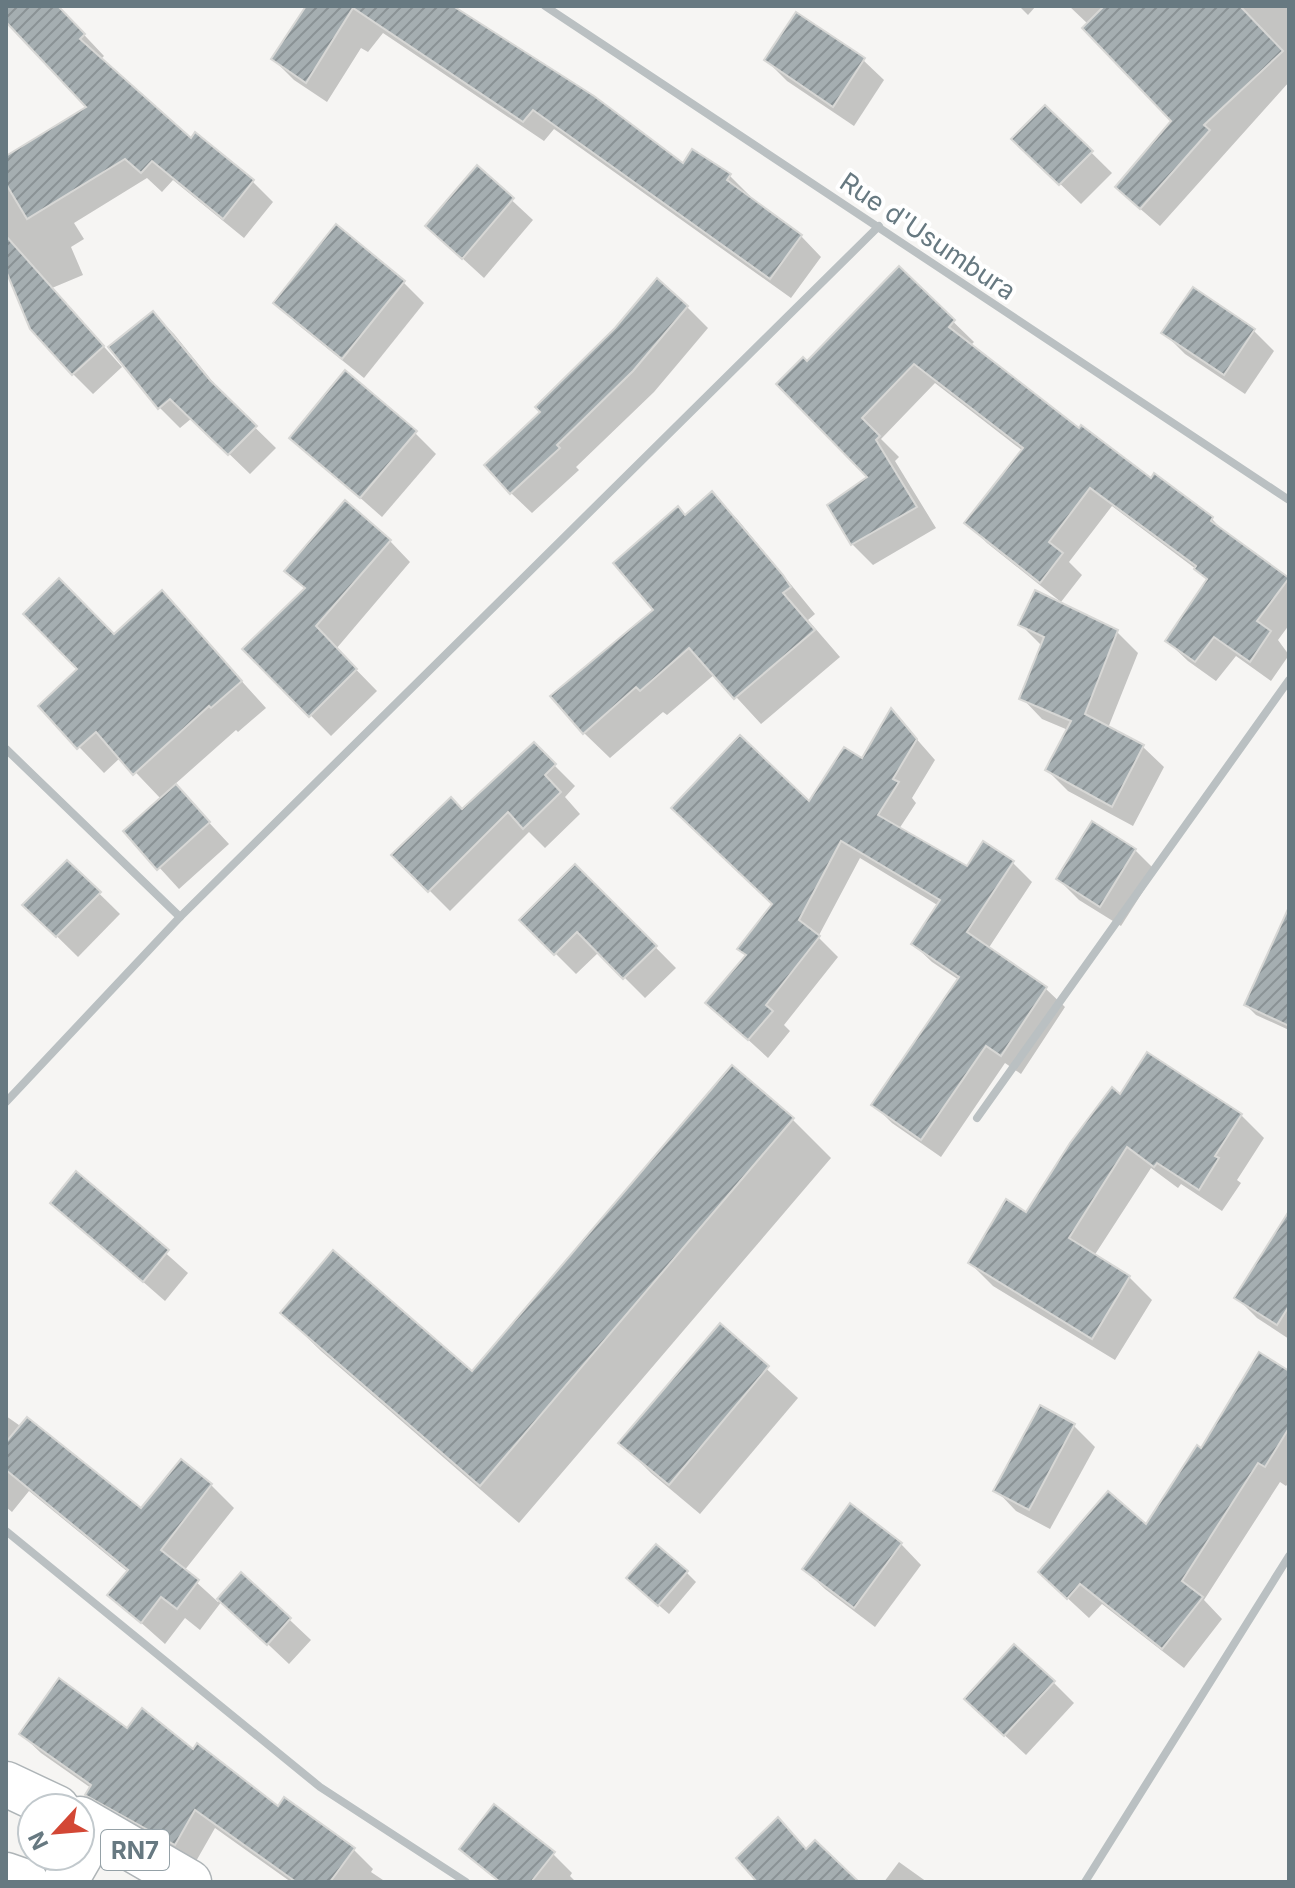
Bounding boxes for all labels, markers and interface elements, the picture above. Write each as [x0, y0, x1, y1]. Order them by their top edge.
street label: Rue d'Usumbura [834, 166, 1022, 306]
north arrow [16, 1792, 96, 1872]
text: N [23, 1828, 53, 1854]
road number: RN7 [101, 1830, 169, 1870]

